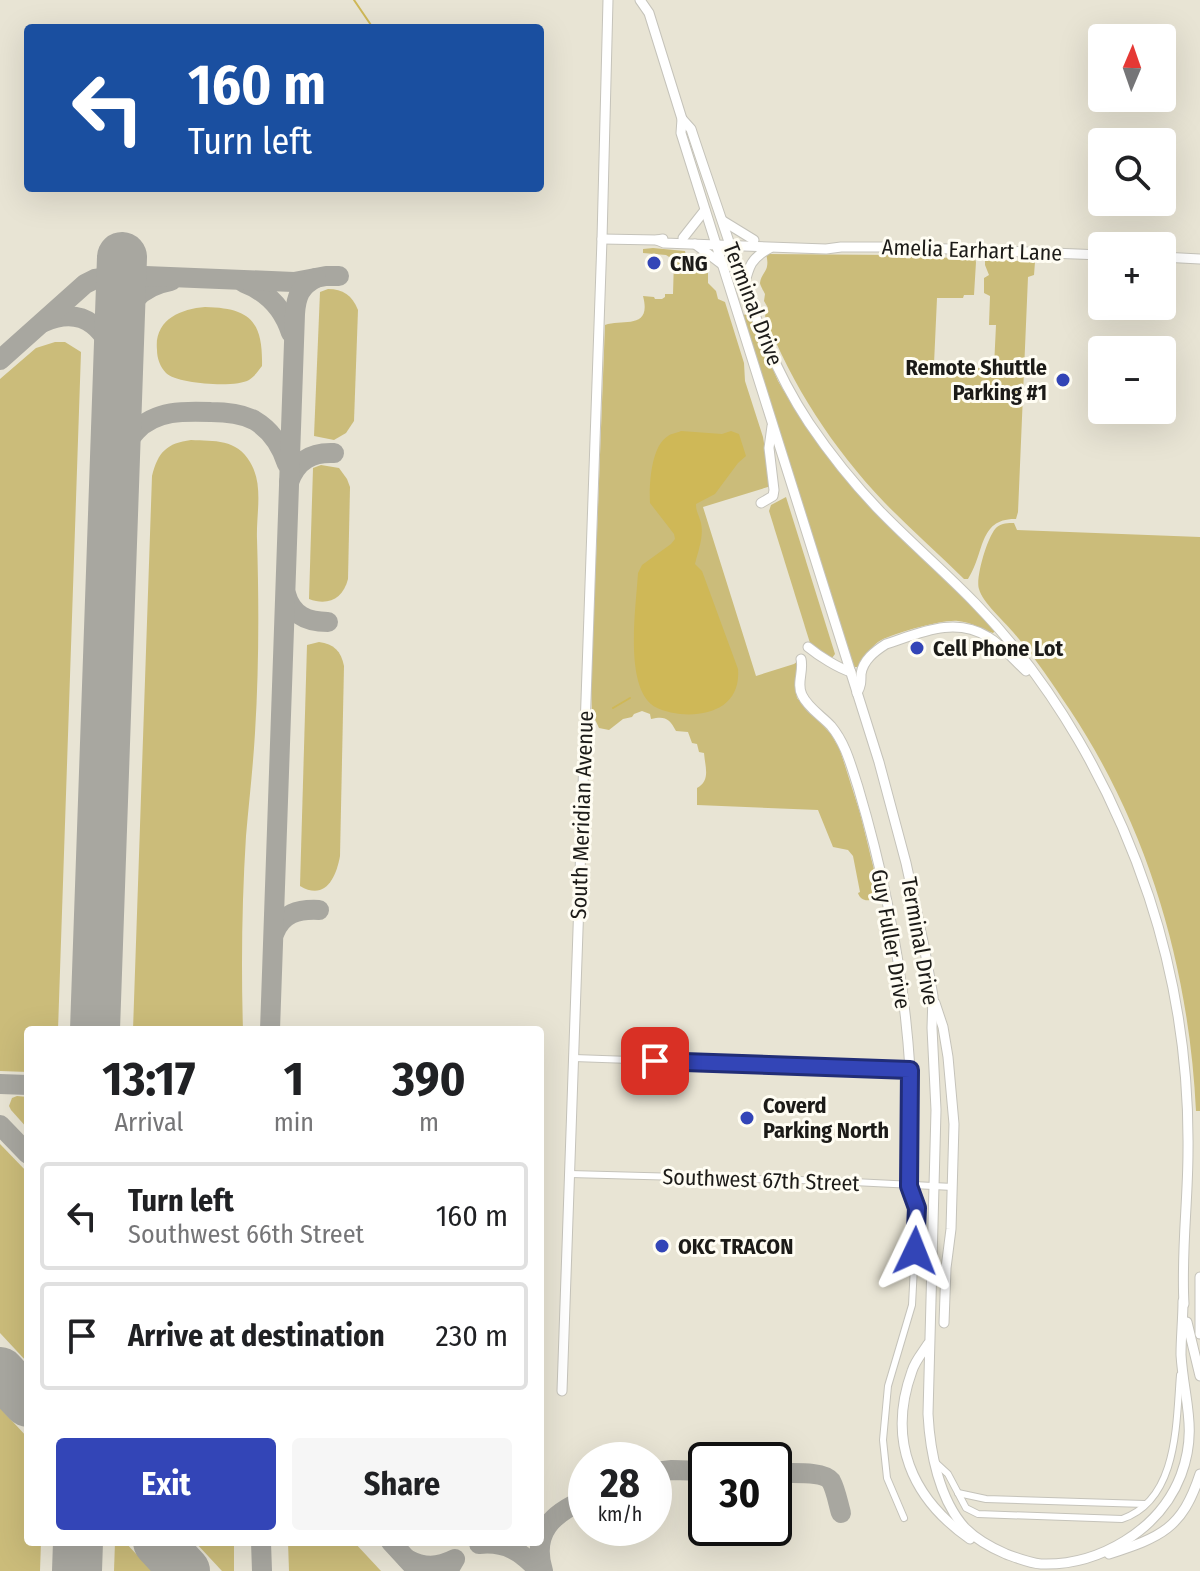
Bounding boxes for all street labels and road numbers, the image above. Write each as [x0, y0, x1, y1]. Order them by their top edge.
street label: Amelia Earhart Lane [881, 233, 1063, 267]
street label: Terminal Drive [717, 239, 789, 369]
street label: South Meridian Avenue [565, 710, 599, 920]
street label: Guy Fuller Drive [865, 867, 917, 1011]
street label: Terminal Drive [895, 875, 945, 1007]
street label: Southwest 67th Street [662, 1163, 861, 1197]

